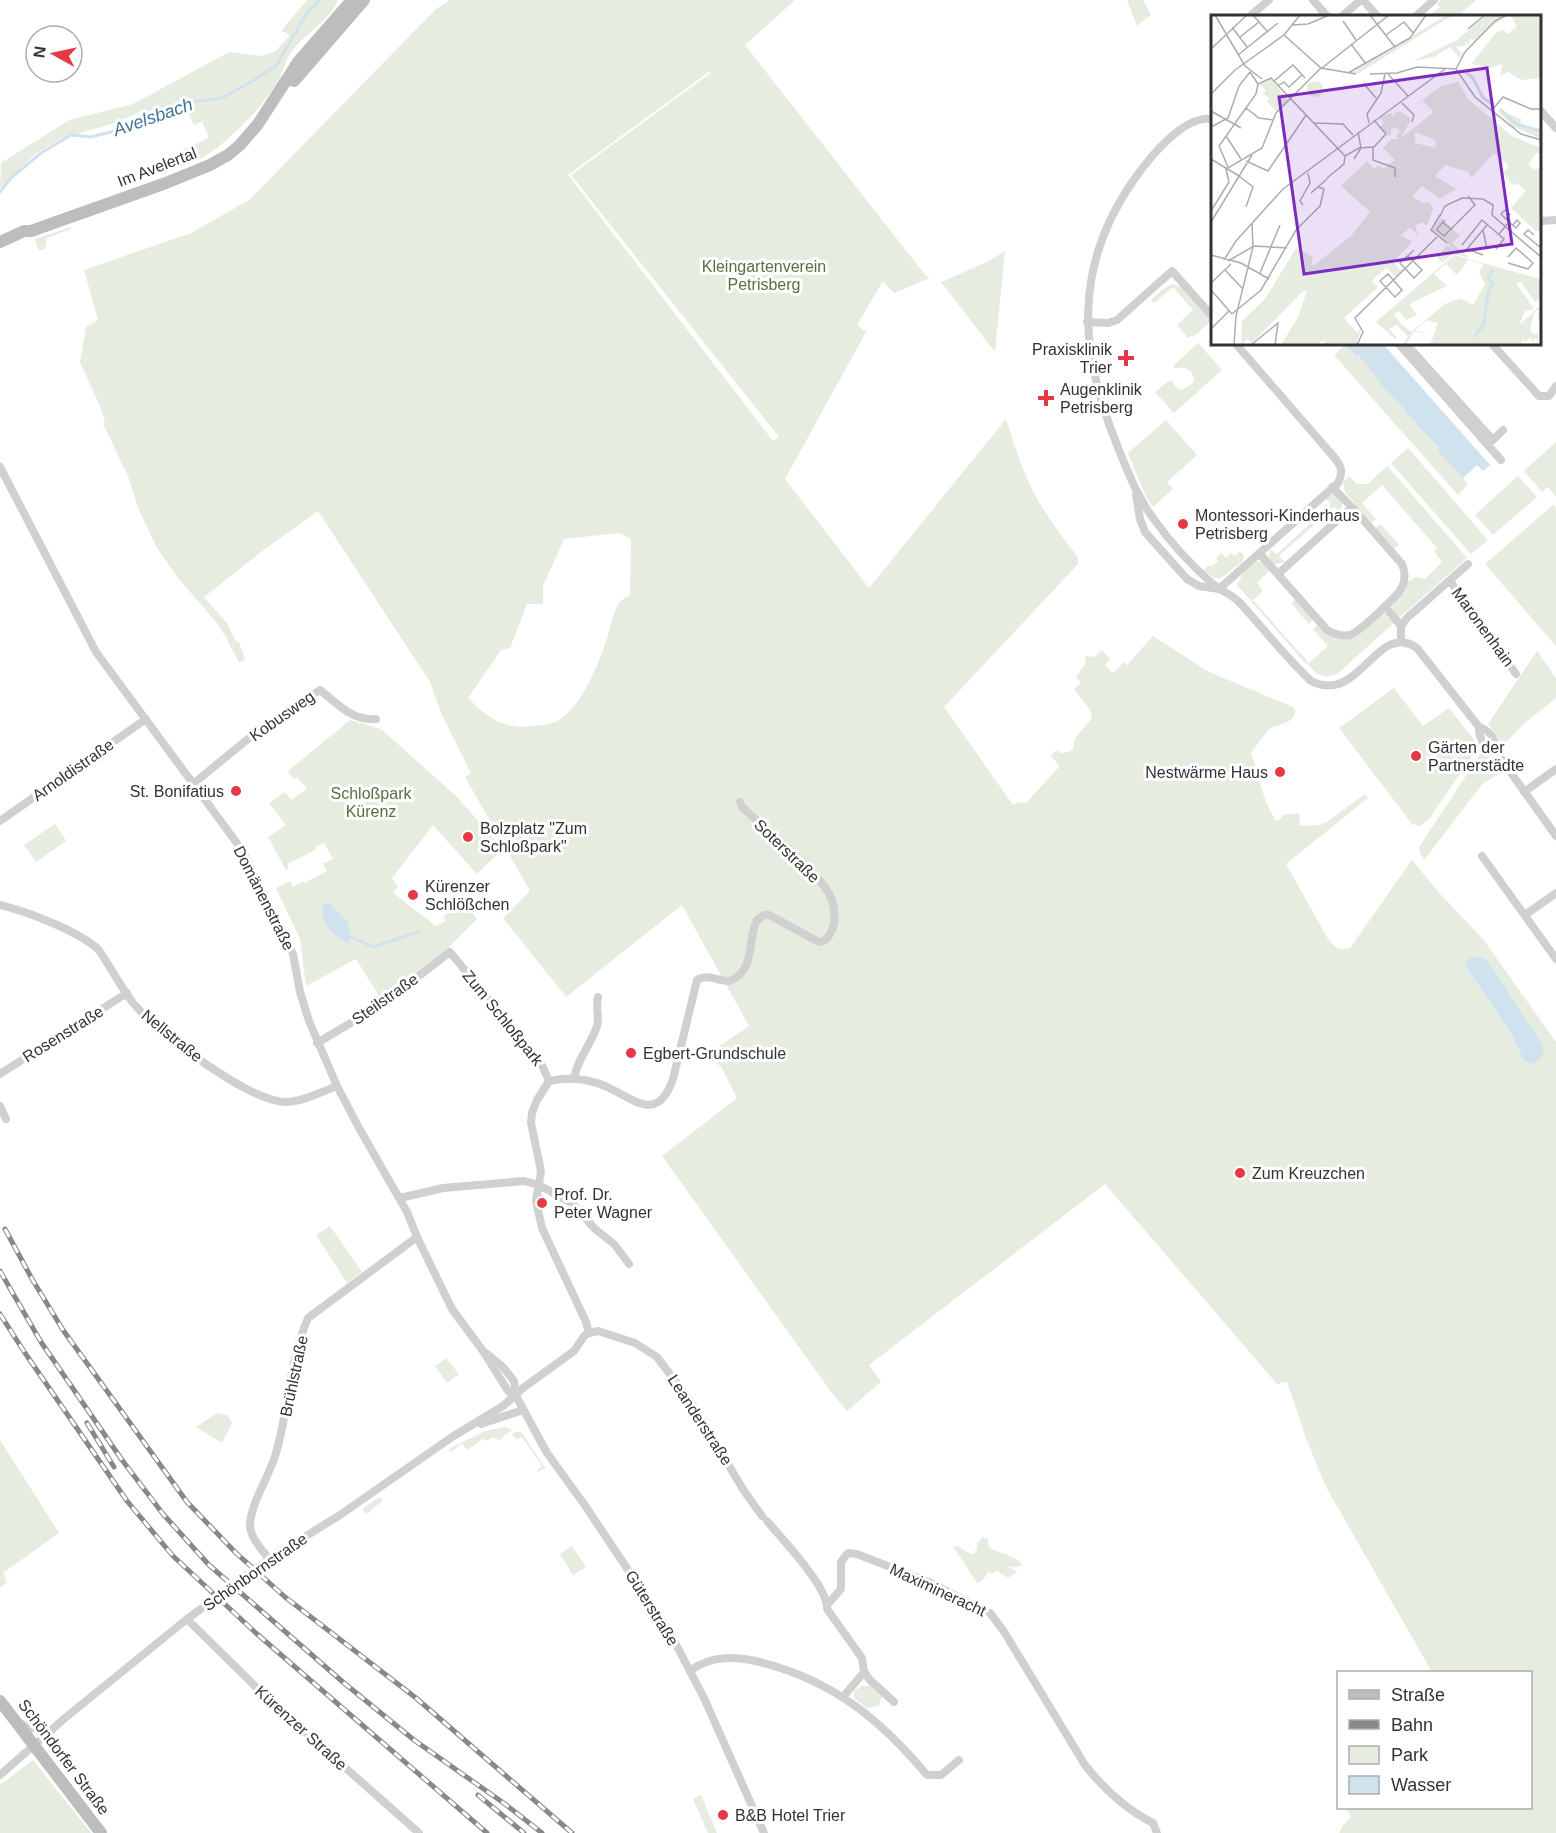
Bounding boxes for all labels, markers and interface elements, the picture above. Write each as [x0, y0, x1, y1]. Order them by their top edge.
inset map [1211, 15, 1541, 345]
north arrow [24, 24, 84, 84]
text: N [30, 45, 49, 59]
water label: Avelsbach [110, 94, 195, 140]
street label: Im Avelertal [115, 144, 199, 190]
park label: Kleingartenverein Petrisberg [702, 258, 826, 293]
place label: Praxisklinik Trier [1032, 341, 1113, 376]
marker: Praxisklinik Trier [1117, 349, 1135, 367]
place label: Augenklinik Petrisberg [1060, 381, 1143, 416]
marker: Augenklinik Petrisberg [1037, 389, 1055, 407]
place label: Montessori-Kinderhaus Petrisberg [1195, 507, 1360, 542]
marker: Montessori-Kinderhaus Petrisberg [1176, 517, 1190, 531]
street label: Maronenhain [1449, 584, 1517, 670]
street label: Kobusweg [247, 688, 317, 744]
street label: Arnoldistraße [29, 736, 117, 804]
place label: Gärten der Partnerstädte [1428, 739, 1524, 774]
marker: Gärten der Partnerstädte [1409, 749, 1423, 763]
place label: Nestwärme Haus [1145, 764, 1268, 781]
marker: Nestwärme Haus [1273, 765, 1287, 779]
place label: St. Bonifatius [130, 783, 224, 800]
marker: St. Bonifatius [229, 784, 243, 798]
park label: Schloßpark Kürenz [331, 785, 412, 820]
street label: Soterstraße [751, 816, 823, 886]
place label: Bolzplatz "Zum Schloßpark" [480, 820, 587, 855]
marker: Bolzplatz "Zum Schloßpark" [461, 830, 475, 844]
street label: Domänenstraße [230, 843, 298, 953]
place label: Kürenzer Schlößchen [425, 878, 510, 913]
marker: Kürenzer Schlößchen [406, 888, 420, 902]
street label: Zum Schloßpark [459, 967, 547, 1070]
street label: Steilstraße [349, 970, 421, 1028]
street label: Rosenstraße [20, 1002, 106, 1065]
street label: Nellstraße [138, 1006, 206, 1066]
place label: Egbert-Grundschule [643, 1045, 786, 1062]
marker: Egbert-Grundschule [624, 1046, 638, 1060]
place label: Zum Kreuzchen [1252, 1165, 1365, 1182]
marker: Zum Kreuzchen [1233, 1166, 1247, 1180]
place label: Prof. Dr. Peter Wagner [554, 1186, 653, 1221]
marker: Prof. Dr. Peter Wagner [535, 1196, 549, 1210]
street label: Brühlstraße [277, 1334, 311, 1418]
street label: Leanderstraße [665, 1372, 736, 1468]
street label: Schönbornstraße [200, 1530, 310, 1614]
street label: Maximineracht [887, 1560, 989, 1620]
street label: Güterstraße [622, 1567, 682, 1649]
legend [1337, 1671, 1532, 1809]
street label: Kürenzer Straße [252, 1682, 350, 1774]
text: Straße [1391, 1685, 1445, 1705]
street label: Schöndorfer Straße [15, 1696, 113, 1818]
text: Bahn [1391, 1715, 1433, 1735]
text: Park [1391, 1745, 1429, 1765]
text: Wasser [1391, 1775, 1451, 1795]
place label: B&B Hotel Trier [735, 1807, 846, 1824]
marker: B&B Hotel Trier [716, 1808, 730, 1822]

